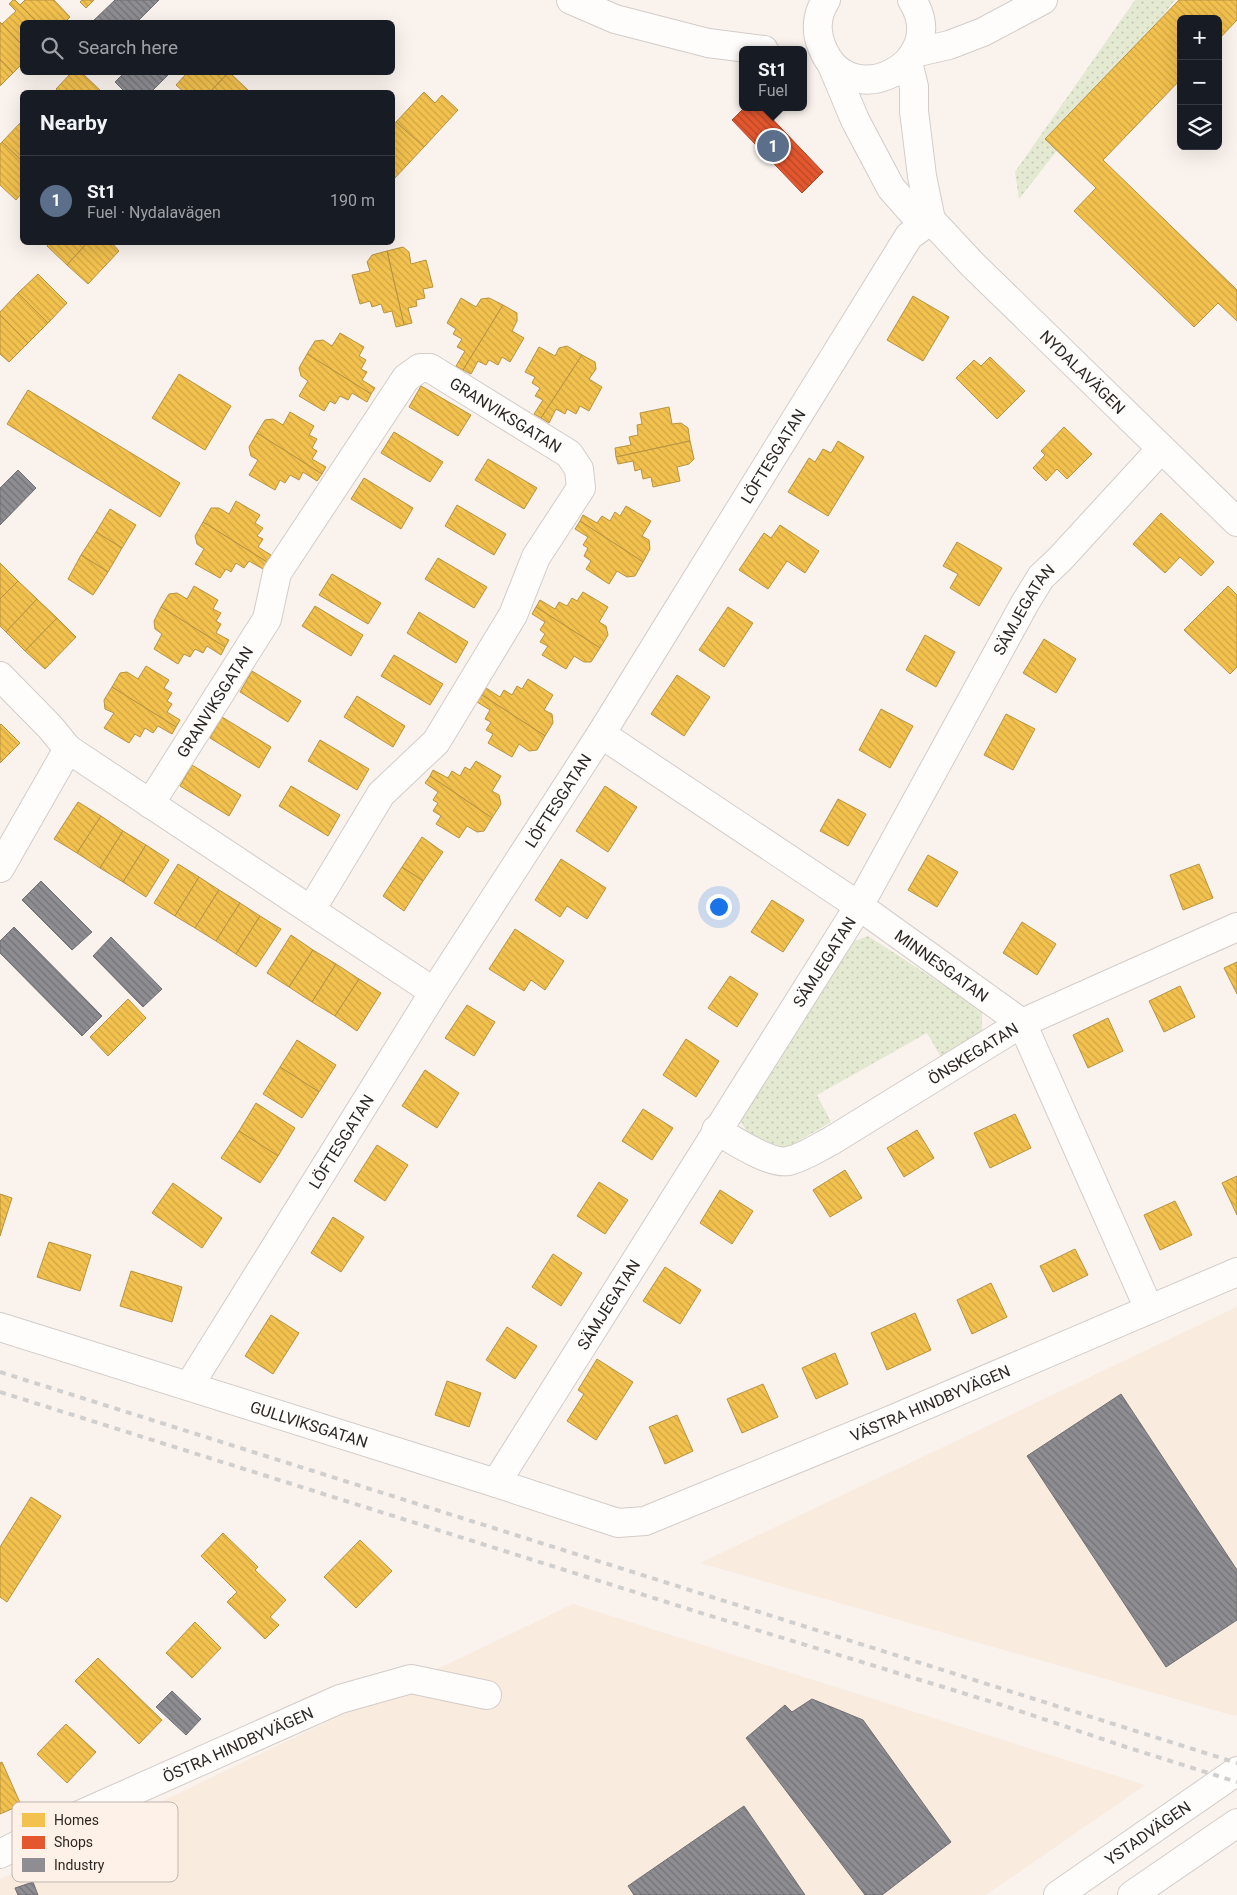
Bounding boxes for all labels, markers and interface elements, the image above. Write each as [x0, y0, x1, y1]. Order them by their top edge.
map controls [1177, 15, 1222, 150]
button: + [1177, 15, 1222, 60]
search box [20, 20, 395, 75]
icon: search [38, 34, 66, 62]
text: Search here [78, 36, 178, 59]
popup [739, 46, 807, 111]
text: St1 [758, 58, 787, 81]
button: − [1177, 60, 1222, 105]
text: Fuel [758, 81, 788, 100]
button: layers [1177, 105, 1222, 150]
text: Nearby [40, 111, 107, 135]
pin: 1 [757, 127, 789, 165]
text: St1 [87, 180, 116, 203]
text: 1 [51, 191, 61, 210]
text: 190 m [330, 191, 375, 210]
text: Fuel · Nydalavägen [87, 203, 221, 222]
street label: NYDALAVÄGEN [1036, 327, 1129, 418]
street label: GRANVIKSGATAN [446, 374, 565, 457]
street label: LÖFTESGATAN [737, 406, 810, 507]
street label: SÄMJEGATAN [989, 560, 1059, 658]
street label: GRANVIKSGATAN [173, 643, 257, 761]
street label: LÖFTESGATAN [521, 751, 595, 851]
your location [706, 894, 732, 920]
street label: SÄMJEGATAN [789, 913, 860, 1011]
street label: MINNESGATAN [891, 926, 992, 1006]
street label: ÖNSKEGATAN [925, 1019, 1022, 1089]
street label: LÖFTESGATAN [305, 1091, 378, 1192]
street label: SÄMJEGATAN [573, 1256, 644, 1353]
street label: VÄSTRA HINDBYVÄGEN [848, 1361, 1013, 1446]
street label: GULLVIKSGATAN [248, 1397, 370, 1452]
street label: ÖSTRA HINDBYVÄGEN [160, 1703, 316, 1787]
street label: YSTADVÄGEN [1101, 1797, 1194, 1870]
legend [12, 1802, 178, 1882]
text: Homes [54, 1812, 99, 1828]
text: Shops [54, 1834, 93, 1850]
text: Industry [54, 1857, 105, 1873]

